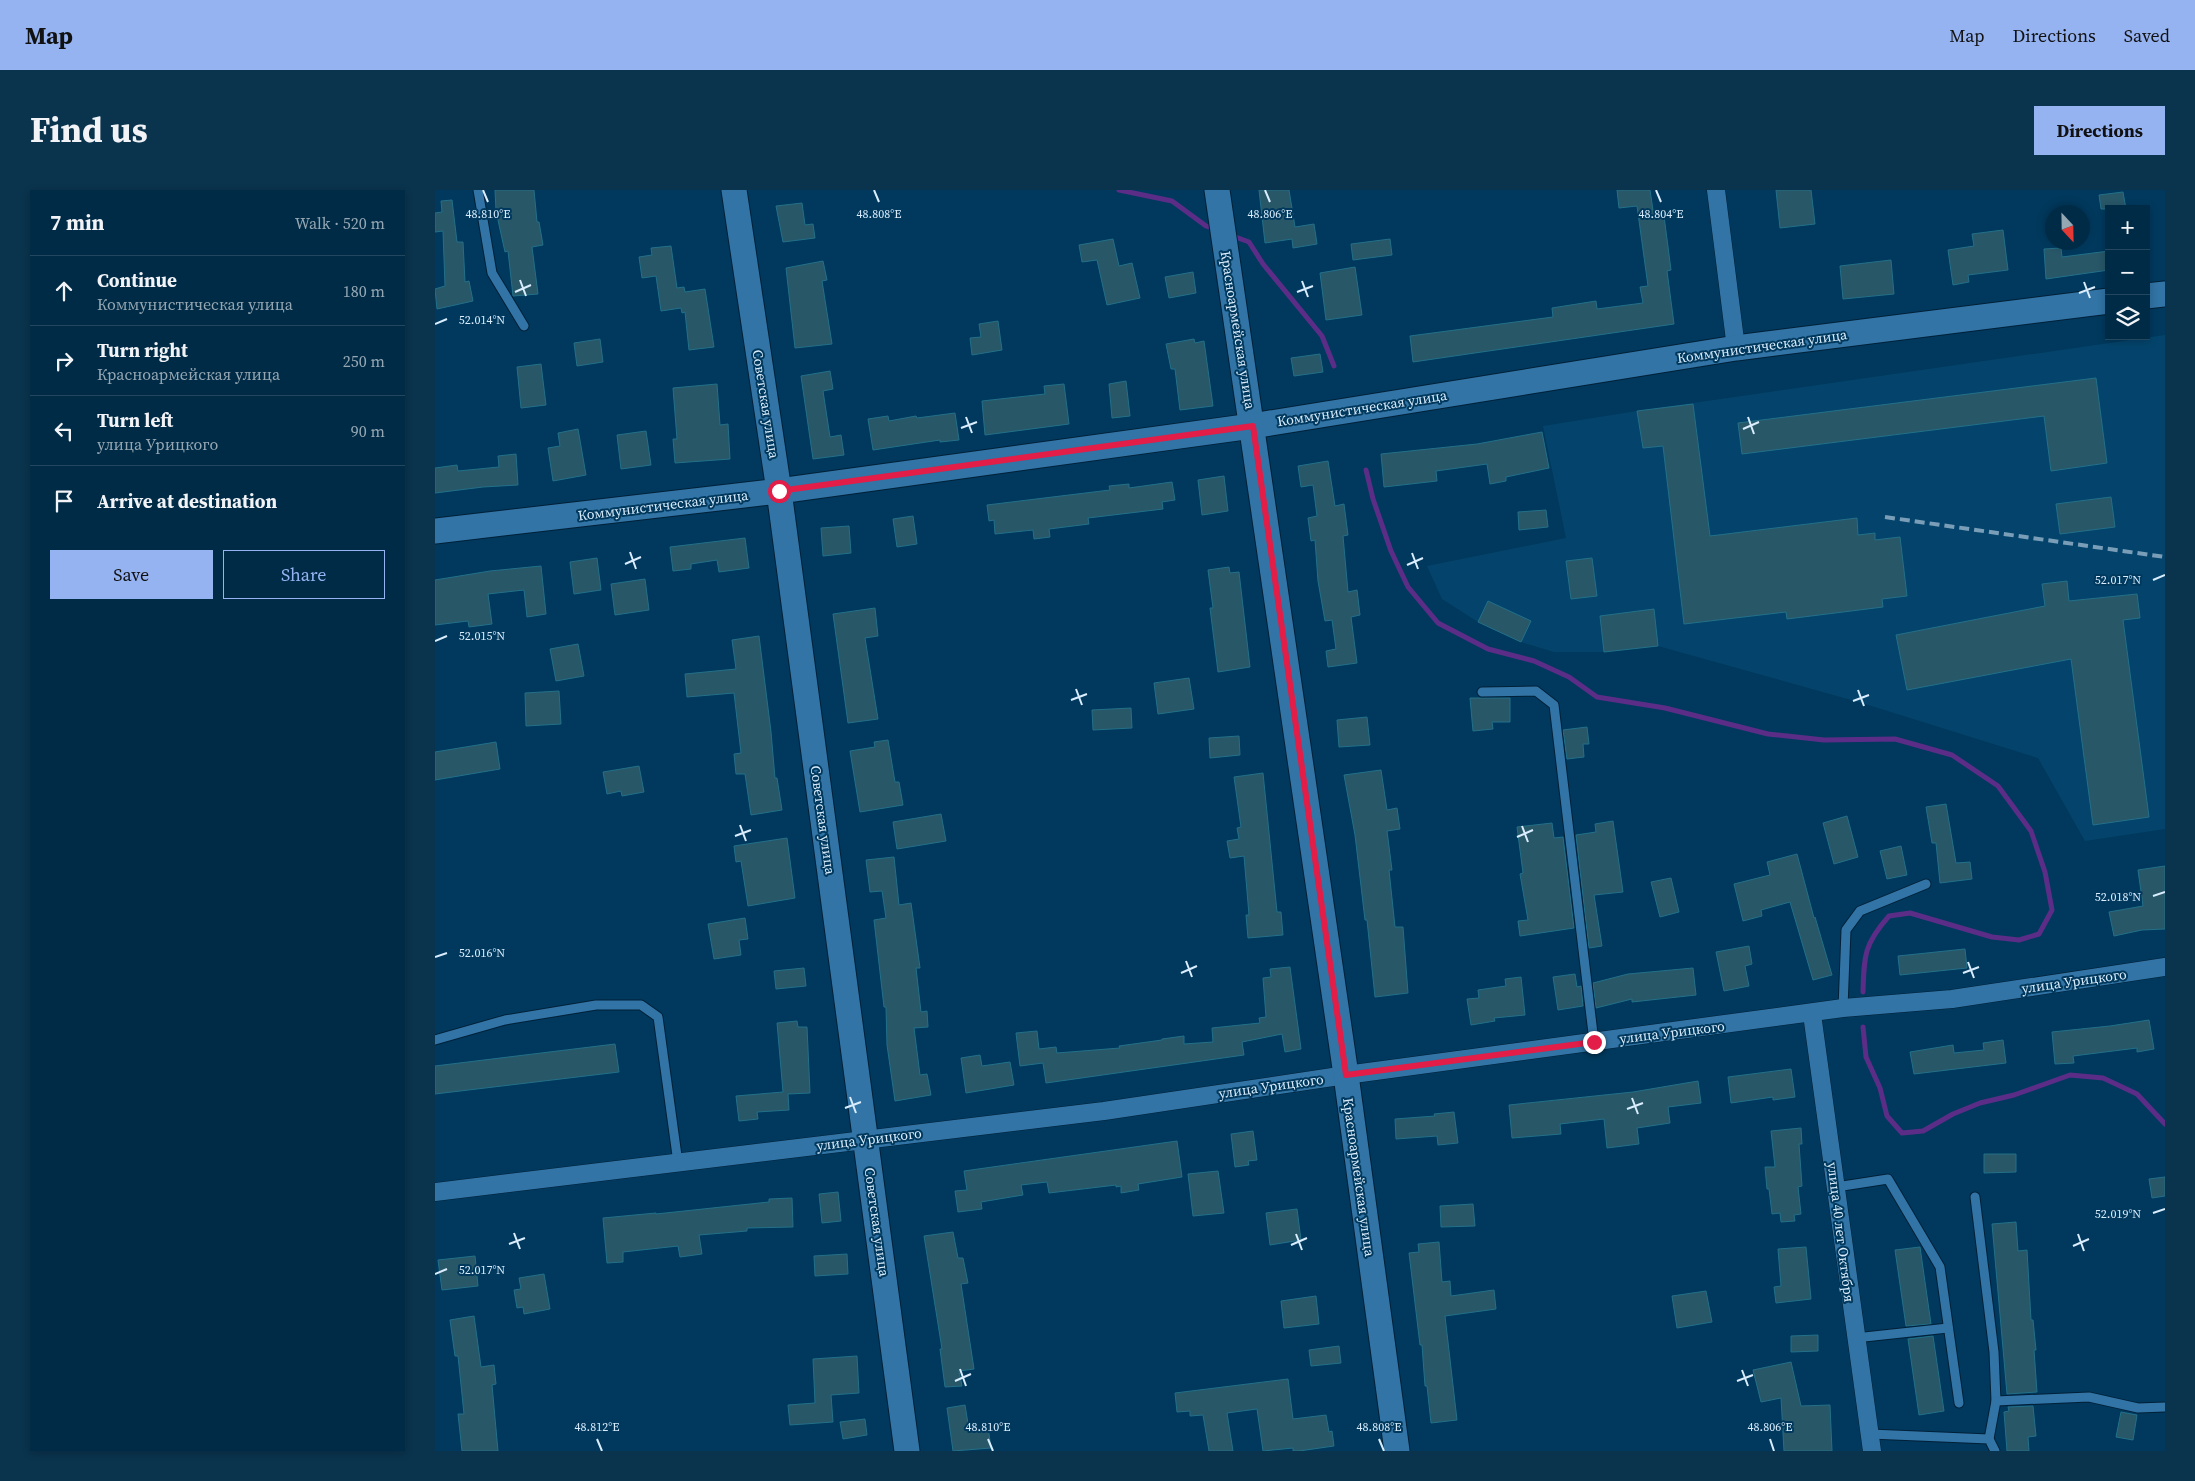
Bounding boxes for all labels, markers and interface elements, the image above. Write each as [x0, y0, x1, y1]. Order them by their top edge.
text: Map [25, 19, 73, 52]
text: Map [1949, 23, 1985, 48]
text: Directions [2013, 23, 2096, 48]
text: Saved [2124, 23, 2170, 48]
text: Find us [30, 106, 148, 154]
button: Directions [2034, 106, 2165, 155]
north arrow [2045, 205, 2090, 250]
map controls [2105, 205, 2150, 340]
button: + [2105, 205, 2150, 250]
text: 48.810°E [466, 206, 510, 222]
text: 48.808°E [857, 206, 901, 222]
text: 48.806°E [1248, 206, 1292, 222]
text: 48.804°E [1639, 206, 1683, 222]
text: 7 min [50, 208, 105, 237]
text: Walk · 520 m [295, 212, 385, 234]
street label: Красноармейская улица [1216, 249, 1261, 412]
button: − [2105, 250, 2150, 295]
text: Continue [97, 267, 177, 293]
icon: ahead [50, 277, 78, 305]
text: 180 m [343, 280, 385, 302]
text: Коммунистическая улица [97, 293, 293, 315]
button: layers [2105, 295, 2150, 340]
text: 52.014°N [459, 312, 505, 328]
street label: Коммунистическая улица [1676, 324, 1849, 368]
text: Turn right [97, 337, 188, 363]
icon: right [50, 347, 78, 375]
street label: Советская улица [748, 348, 785, 461]
text: 250 m [343, 350, 385, 372]
text: Красноармейская улица [97, 363, 280, 385]
street label: Коммунистическая улица [1276, 385, 1449, 431]
text: Turn left [97, 407, 173, 433]
icon: left [50, 417, 78, 445]
text: 90 m [351, 420, 385, 442]
text: улица Урицкого [97, 433, 218, 455]
route start [768, 480, 791, 503]
street label: Коммунистическая улица [577, 485, 750, 525]
icon: arrive [50, 487, 78, 515]
text: Arrive at destination [97, 488, 277, 514]
button: Save [50, 550, 213, 599]
button: Share [223, 550, 385, 599]
text: 52.017°N [2095, 572, 2141, 588]
text: 52.015°N [459, 628, 505, 644]
street label: Советская улица [805, 764, 841, 877]
text: 52.018°N [2095, 889, 2141, 905]
text: 52.016°N [459, 945, 505, 961]
street label: улица Урицкого [2020, 964, 2128, 998]
street label: улица Урицкого [1618, 1016, 1726, 1048]
route end [1583, 1031, 1606, 1054]
street label: улица Урицкого [1217, 1069, 1325, 1103]
street label: Красноармейская улица [1338, 1096, 1380, 1259]
street label: улица Урицкого [815, 1123, 923, 1155]
street label: улица 40 лет Октября [1822, 1161, 1860, 1303]
street label: Советская улица [859, 1166, 895, 1279]
text: 52.019°N [2095, 1206, 2141, 1222]
text: 52.017°N [459, 1262, 505, 1278]
text: 48.812°E [575, 1419, 619, 1435]
text: 48.810°E [966, 1419, 1010, 1435]
text: 48.808°E [1357, 1419, 1401, 1435]
text: 48.806°E [1748, 1419, 1792, 1435]

